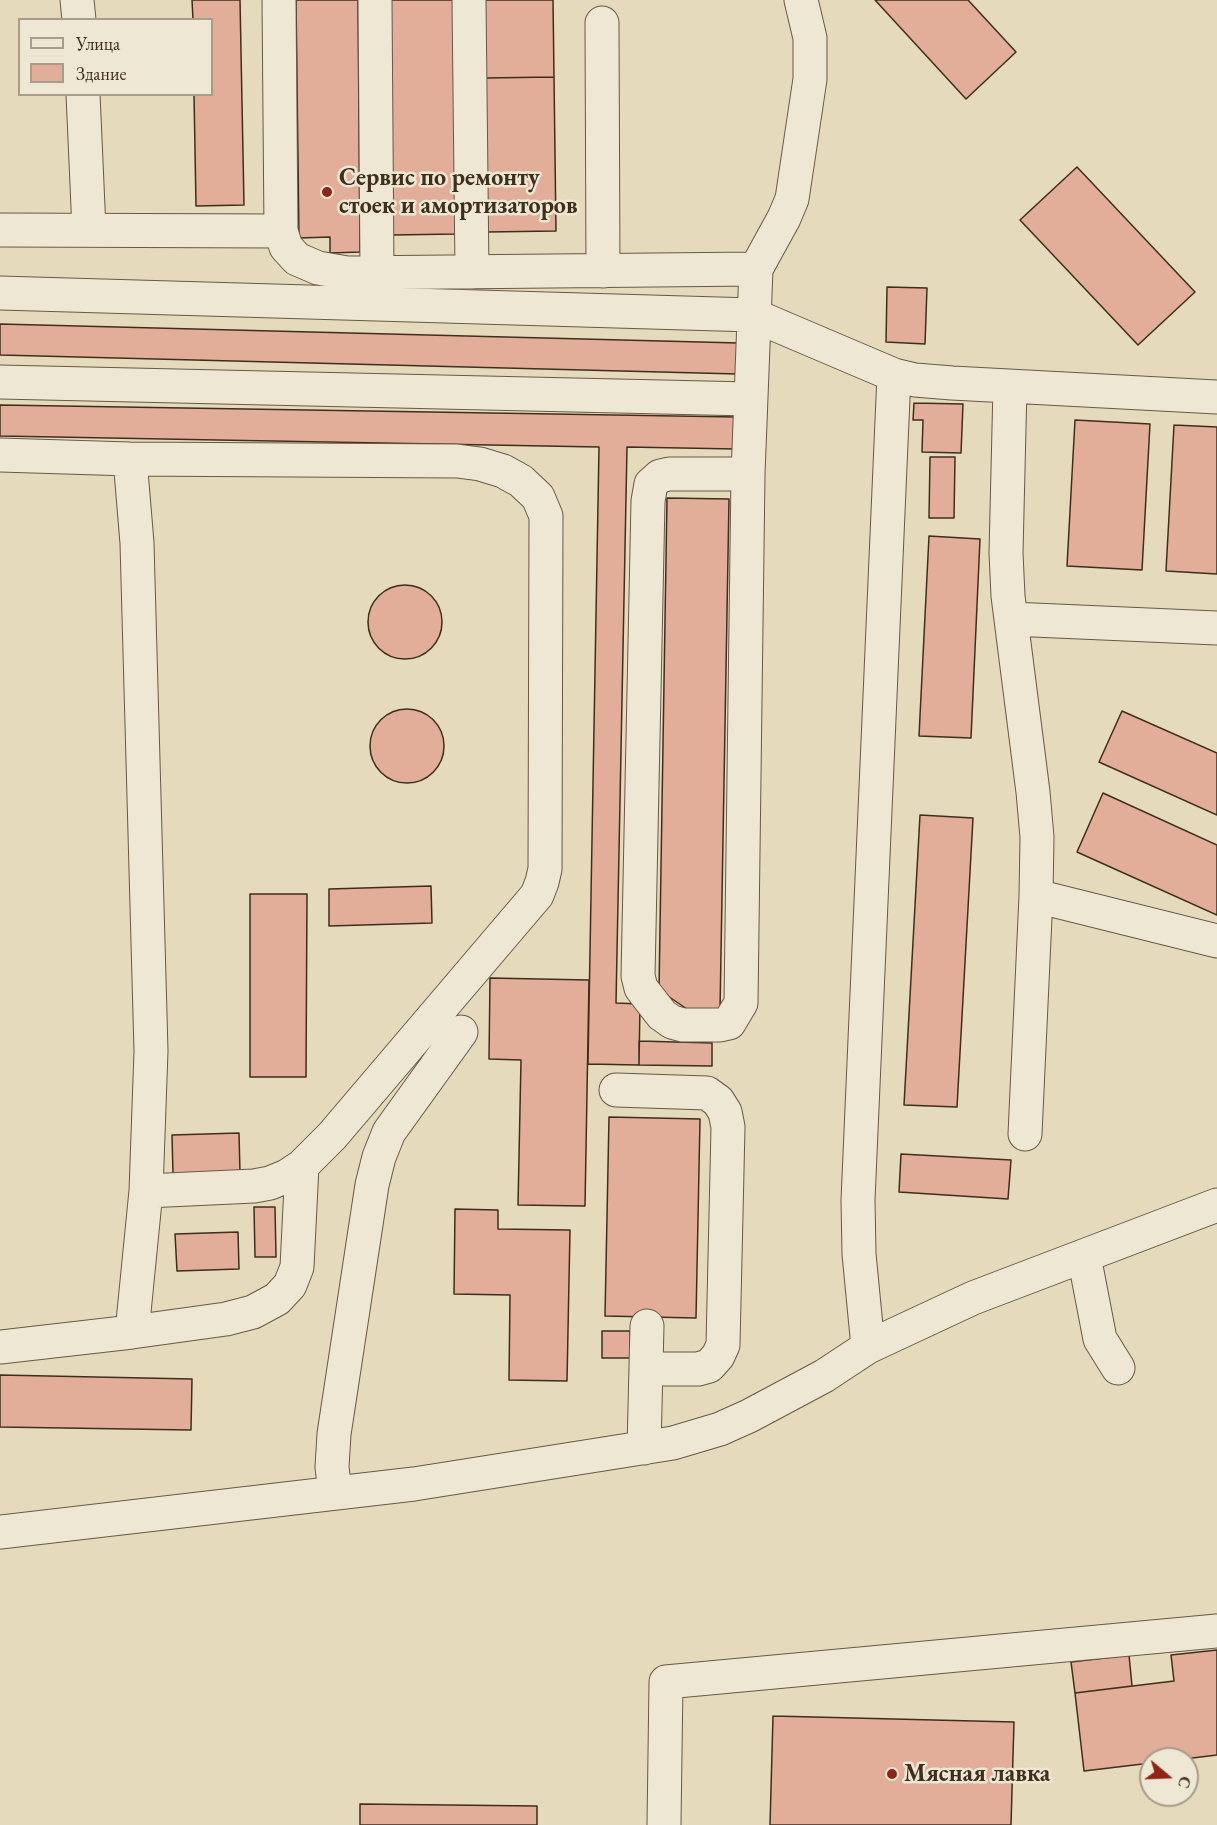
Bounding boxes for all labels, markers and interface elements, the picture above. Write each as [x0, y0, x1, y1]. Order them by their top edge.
legend [18, 18, 213, 96]
text: Улица [76, 32, 120, 55]
text: Здание [76, 62, 126, 85]
place label: Сервис по ремонту стоек и амортизаторов [339, 164, 578, 220]
marker: Сервис по ремонту стоек и амортизаторов [320, 185, 334, 199]
north arrow [1139, 1747, 1199, 1807]
place label: Мясная лавка [904, 1760, 1050, 1788]
marker: Мясная лавка [885, 1767, 899, 1781]
text: С [1173, 1774, 1196, 1791]

